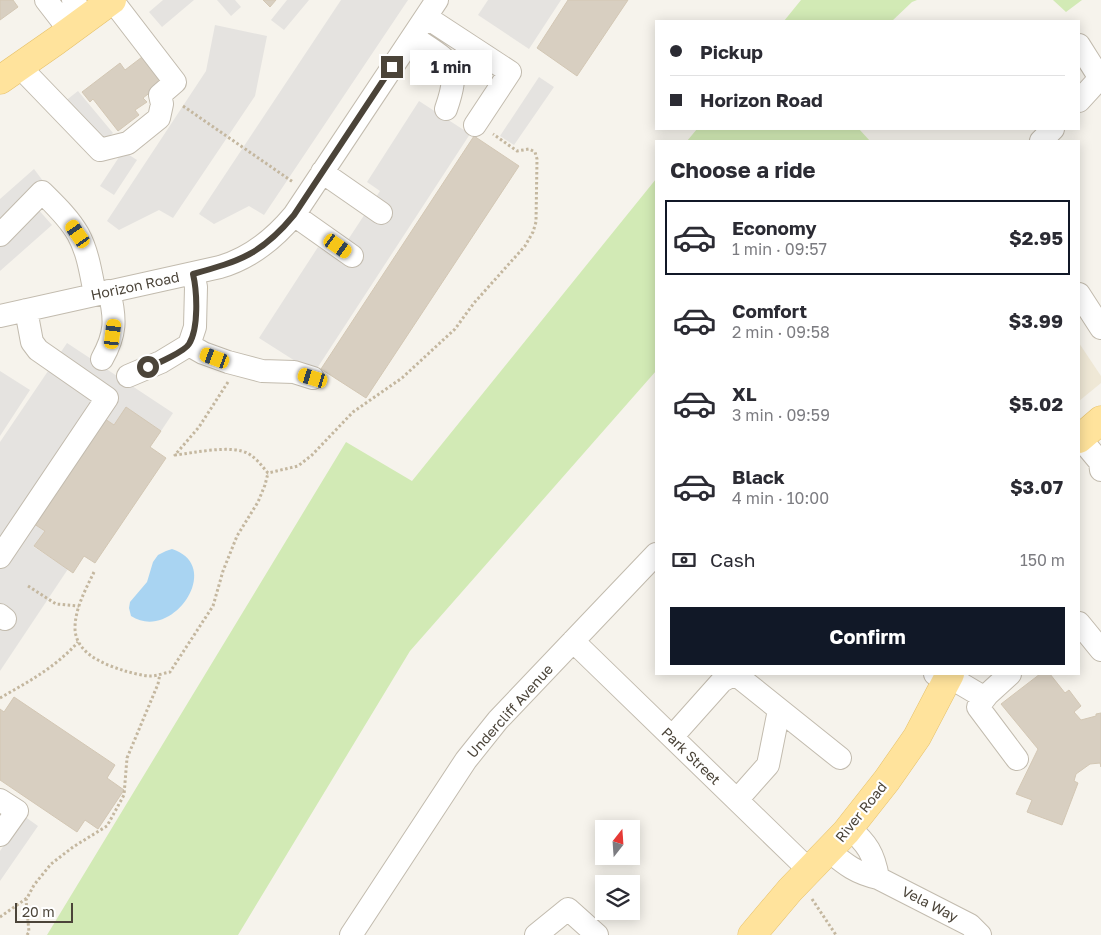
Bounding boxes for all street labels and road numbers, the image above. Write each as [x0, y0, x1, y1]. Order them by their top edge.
street label: Horizon Road [89, 268, 181, 303]
street label: Undercliff Avenue [463, 660, 556, 761]
street label: Park Street [658, 723, 724, 788]
street label: River Road [831, 778, 890, 845]
street label: Vela Way [899, 882, 961, 925]

